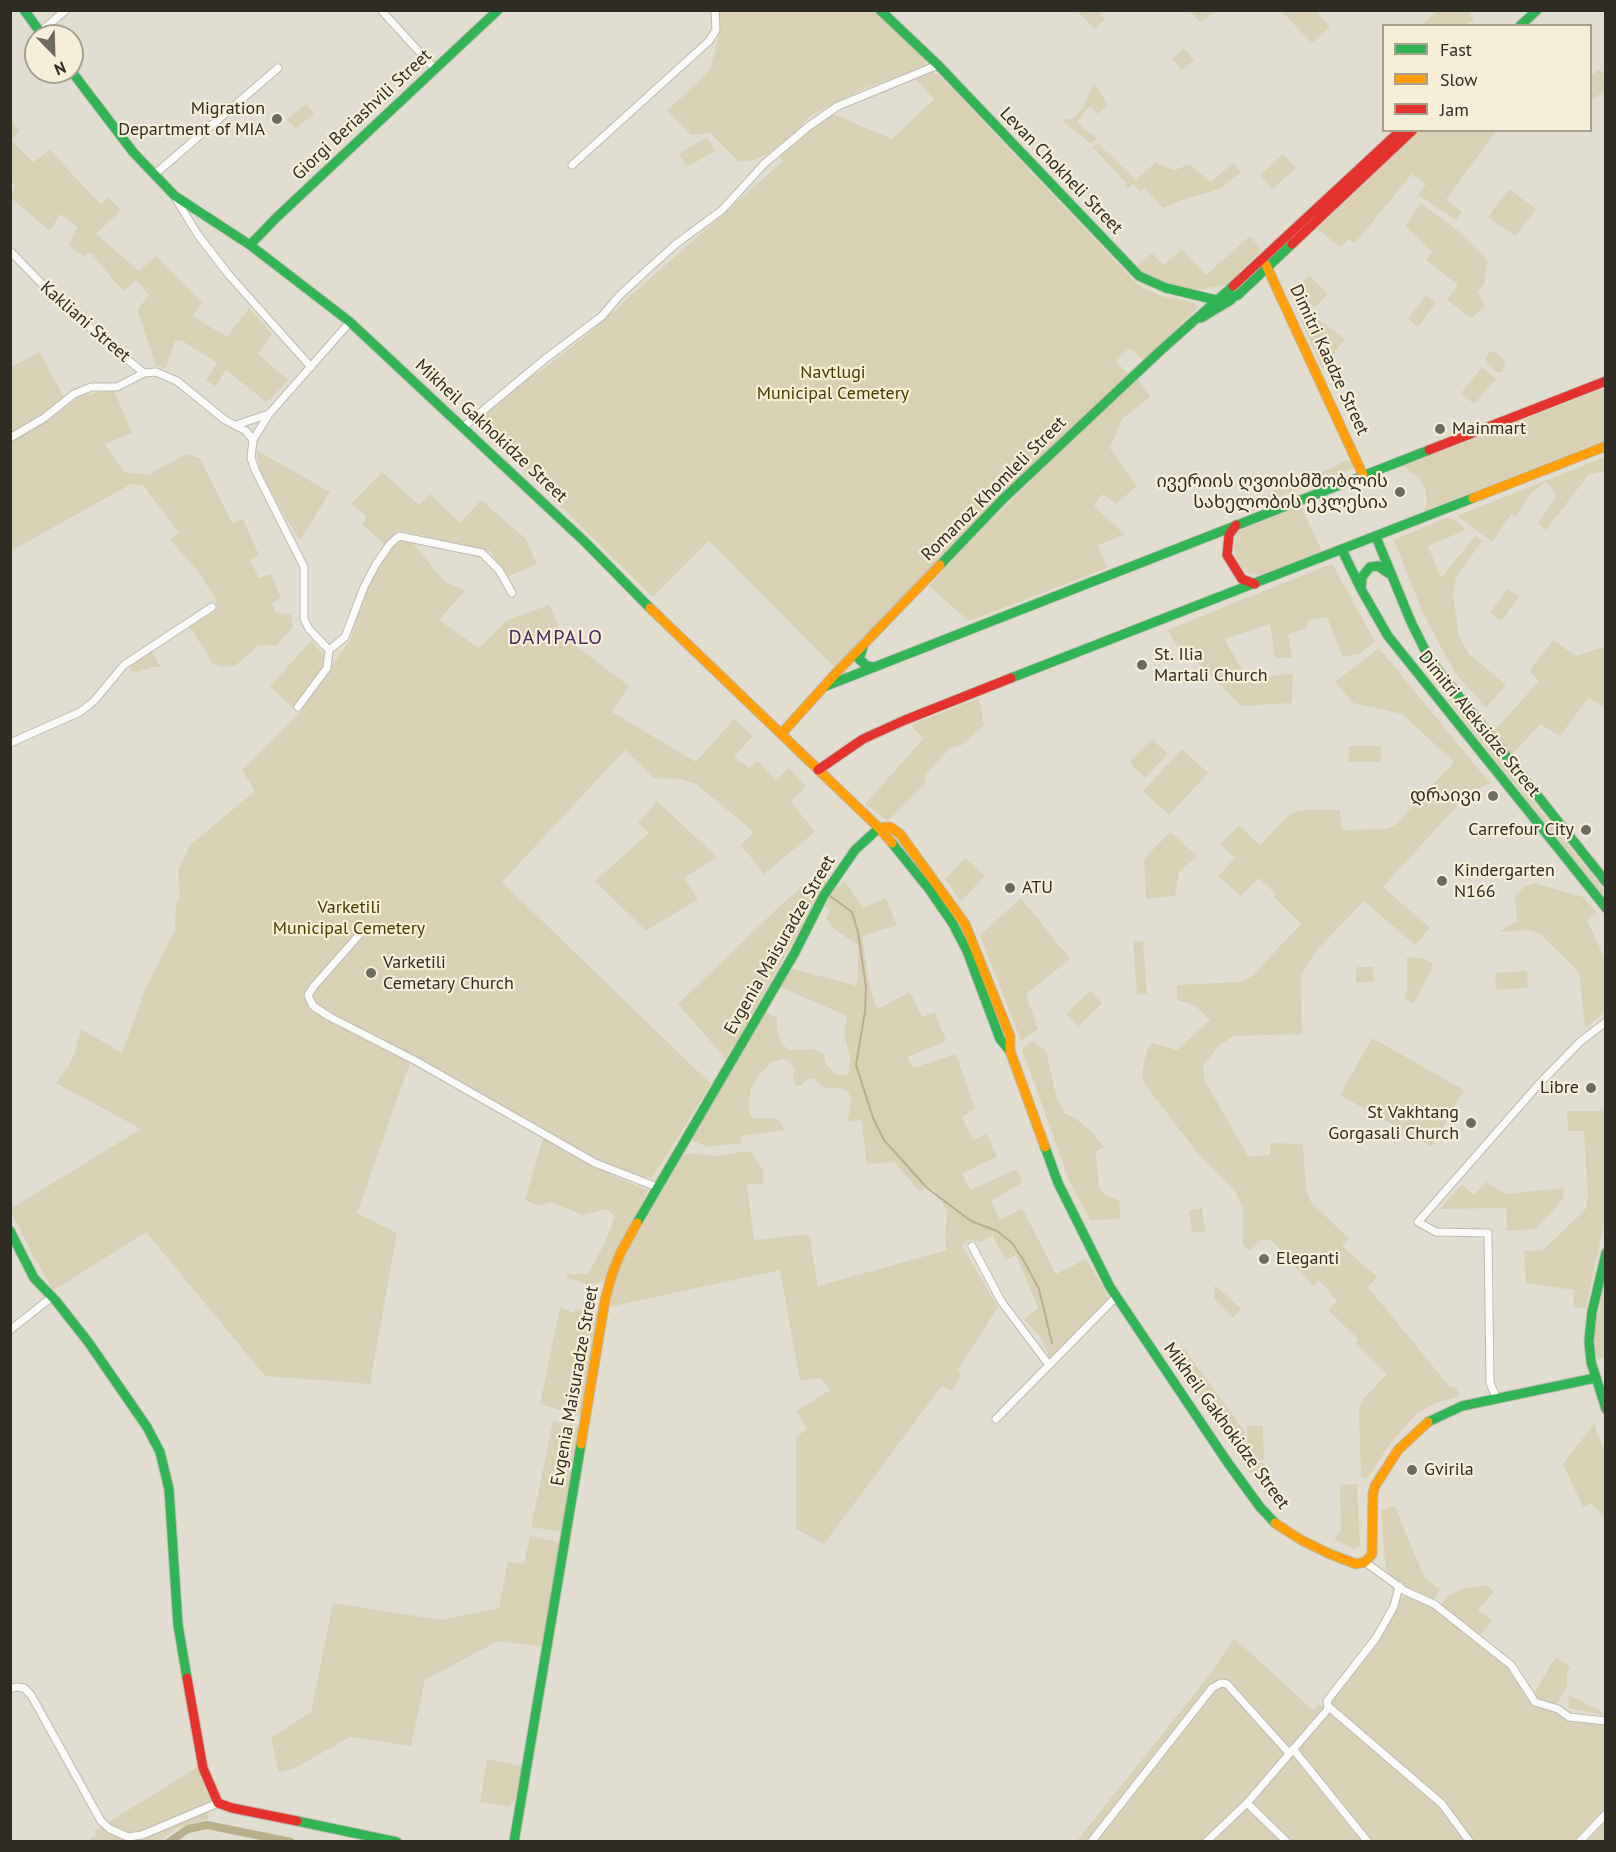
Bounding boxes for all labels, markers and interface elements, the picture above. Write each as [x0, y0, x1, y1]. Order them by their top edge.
north arrow [24, 24, 84, 84]
legend [1382, 24, 1592, 132]
text: Fast [1440, 38, 1472, 61]
street label: Giorgi Beriashvili Street [288, 45, 436, 185]
text: N [52, 57, 69, 80]
text: Slow [1440, 68, 1478, 91]
place label: Migration Department of MIA [118, 98, 265, 140]
text: Jam [1440, 98, 1469, 121]
street label: Levan Chokheli Street [995, 103, 1127, 239]
marker: Migration Department of MIA [270, 112, 284, 126]
street label: Kakliani Street [35, 277, 135, 367]
street label: Dimitri Kaadze Street [1285, 281, 1373, 439]
street label: Mikheil Gakhokidze Street [410, 355, 572, 507]
park label: Navtlugi Municipal Cemetery [757, 362, 909, 404]
street label: Romanoz Khomleli Street [917, 412, 1071, 566]
place label: Mainmart [1452, 418, 1526, 440]
marker: Mainmart [1433, 422, 1447, 436]
place label: ივერიის ღვთისმშობლის სახელობის ეკლესია [1156, 471, 1388, 514]
marker: ივერიის ღვთისმშობლის სახელობის ეკლესია [1393, 485, 1407, 499]
district label: DAMPALO [509, 626, 603, 650]
place label: St. Ilia Martali Church [1154, 644, 1268, 686]
street label: Dimitri Aleksidze Street [1414, 647, 1544, 801]
marker: St. Ilia Martali Church [1135, 658, 1149, 672]
place label: დრაივი [1410, 785, 1481, 807]
marker: დრაივი [1486, 789, 1500, 803]
place label: Carrefour City [1468, 819, 1574, 841]
marker: Carrefour City [1579, 823, 1593, 837]
street label: Evgenia Maisuradze Street [720, 852, 840, 1038]
place label: Kindergarten N166 [1454, 860, 1555, 902]
marker: Kindergarten N166 [1435, 874, 1449, 888]
place label: ATU [1022, 877, 1053, 899]
marker: ATU [1003, 881, 1017, 895]
park label: Varketili Municipal Cemetery [273, 897, 425, 940]
place label: Varketili Cemetary Church [383, 952, 514, 994]
marker: Varketili Cemetary Church [364, 966, 378, 980]
place label: Libre [1540, 1077, 1579, 1099]
marker: Libre [1584, 1081, 1598, 1095]
place label: St Vakhtang Gorgasali Church [1328, 1102, 1459, 1144]
marker: St Vakhtang Gorgasali Church [1464, 1116, 1478, 1130]
place label: Eleganti [1276, 1248, 1339, 1270]
marker: Eleganti [1257, 1252, 1271, 1266]
street label: Evgenia Maisuradze Street [547, 1284, 603, 1488]
street label: Mikheil Gakhokidze Street [1158, 1339, 1294, 1513]
place label: Gvirila [1424, 1459, 1474, 1481]
marker: Gvirila [1405, 1463, 1419, 1477]

